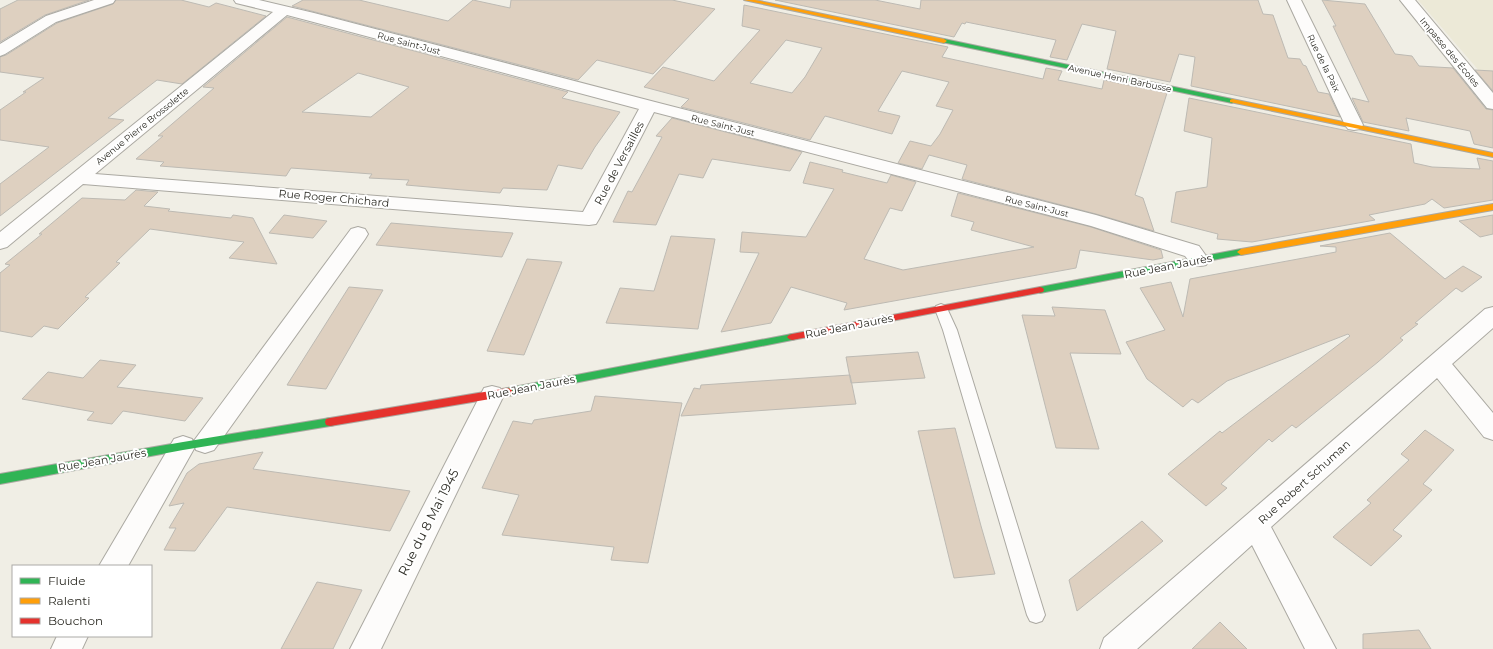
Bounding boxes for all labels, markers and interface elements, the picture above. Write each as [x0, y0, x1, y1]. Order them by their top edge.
street label: Impasse des Écoles [1418, 15, 1483, 89]
street label: Rue Saint-Just [376, 29, 442, 57]
street label: Rue de la Paix [1305, 32, 1343, 94]
street label: Avenue Henri Barbusse [1067, 62, 1173, 94]
street label: Avenue Pierre Brossolette [93, 85, 191, 167]
street label: Rue Saint-Just [690, 112, 756, 138]
street label: Rue de Versailles [591, 118, 647, 207]
street label: Rue Roger Chichard [278, 186, 390, 210]
street label: Rue Saint-Just [1004, 193, 1070, 219]
street label: Rue Jean Jaurès [1123, 250, 1214, 281]
street label: Rue Jean Jaurès [804, 310, 895, 341]
street label: Rue Jean Jaurès [486, 371, 577, 402]
street label: Rue Robert Schuman [1255, 437, 1353, 527]
street label: Rue Jean Jaurès [57, 445, 148, 475]
street label: Rue du 8 Mai 1945 [394, 466, 462, 578]
legend [12, 565, 152, 637]
text: Fluide [48, 573, 86, 588]
text: Ralenti [48, 593, 90, 608]
text: Bouchon [48, 613, 103, 628]

